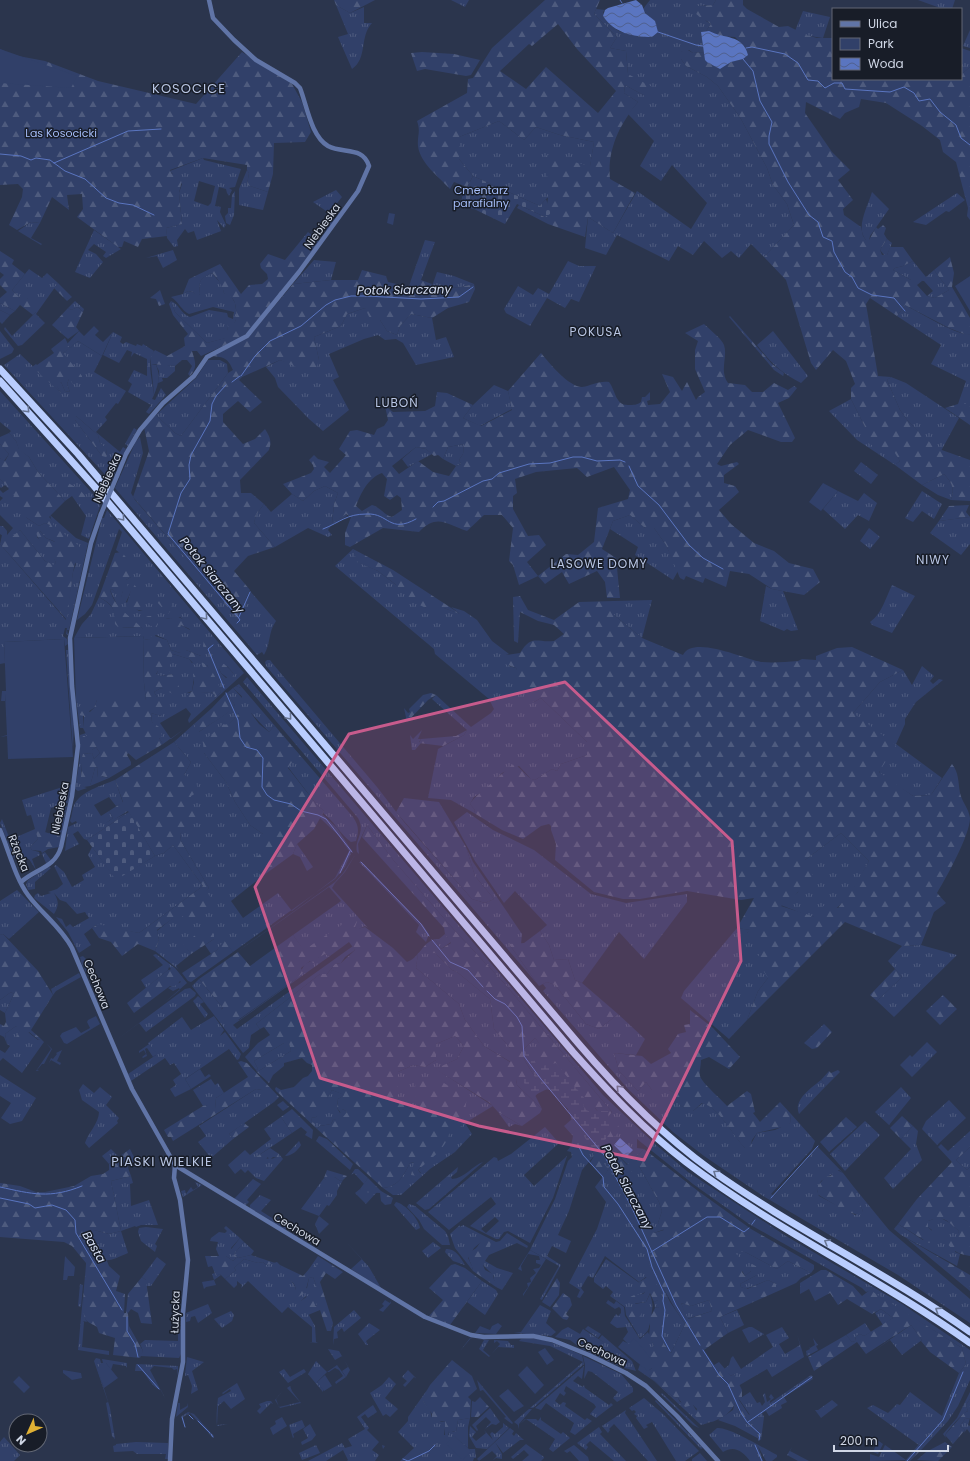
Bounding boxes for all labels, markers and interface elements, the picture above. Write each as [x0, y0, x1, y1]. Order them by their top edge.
legend [832, 8, 962, 80]
text: Ulica [868, 15, 897, 32]
text: Park [868, 35, 895, 52]
text: Woda [868, 55, 904, 72]
district label: KOSOCICE [152, 79, 226, 98]
park label: Las Kosocicki [25, 125, 97, 141]
park label: Cmentarz parafialny [453, 182, 510, 211]
street label: Niebieska [300, 200, 344, 252]
water label: Potok Siarczany [357, 280, 452, 299]
district label: POKUSA [570, 323, 622, 340]
district label: LUBOŃ [375, 394, 419, 411]
one-way arrow [22, 405, 29, 412]
street label: Niebieska [89, 451, 125, 505]
one-way arrow [117, 513, 124, 521]
water label: Potok Siarczany [176, 533, 249, 618]
district label: NIWY [916, 551, 950, 568]
district label: LASOWE DOMY [550, 555, 648, 572]
one-way arrow [201, 613, 208, 620]
one-way arrow [285, 712, 292, 719]
street label: Niebieska [47, 780, 73, 836]
street label: Rżącka [4, 832, 34, 874]
street label: Cechowa [80, 957, 114, 1011]
one-way arrow [616, 1085, 623, 1093]
water label: Potok Siarczany [598, 1141, 658, 1233]
district label: PIASKI WIELKIE [111, 1152, 213, 1171]
one-way arrow [714, 1171, 721, 1178]
street label: Cechowa [270, 1209, 324, 1249]
water label: Basta [79, 1228, 110, 1266]
one-way arrow [824, 1239, 831, 1246]
street label: Łużycka [166, 1290, 184, 1334]
one-way arrow [935, 1307, 942, 1315]
street label: Cechowa [575, 1334, 629, 1370]
north arrow [8, 1413, 48, 1453]
scale bar [834, 1427, 948, 1453]
text: N [12, 1431, 30, 1449]
text: 200 m [840, 1432, 878, 1449]

